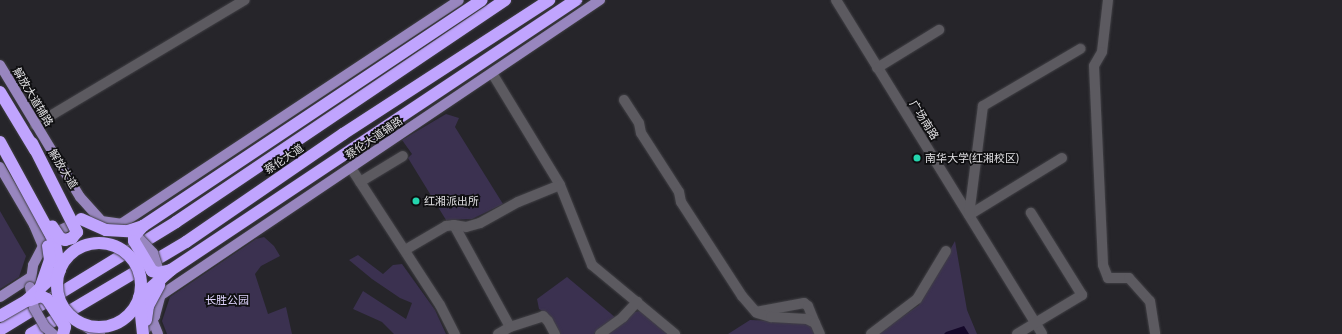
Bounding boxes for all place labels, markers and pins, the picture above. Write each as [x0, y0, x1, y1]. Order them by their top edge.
place label: 南华大学(红湘校区) [925, 151, 1019, 165]
marker: 南华大学(红湘校区) [912, 153, 922, 163]
place label: 红湘派出所 [424, 194, 479, 208]
marker: 红湘派出所 [411, 196, 421, 206]

